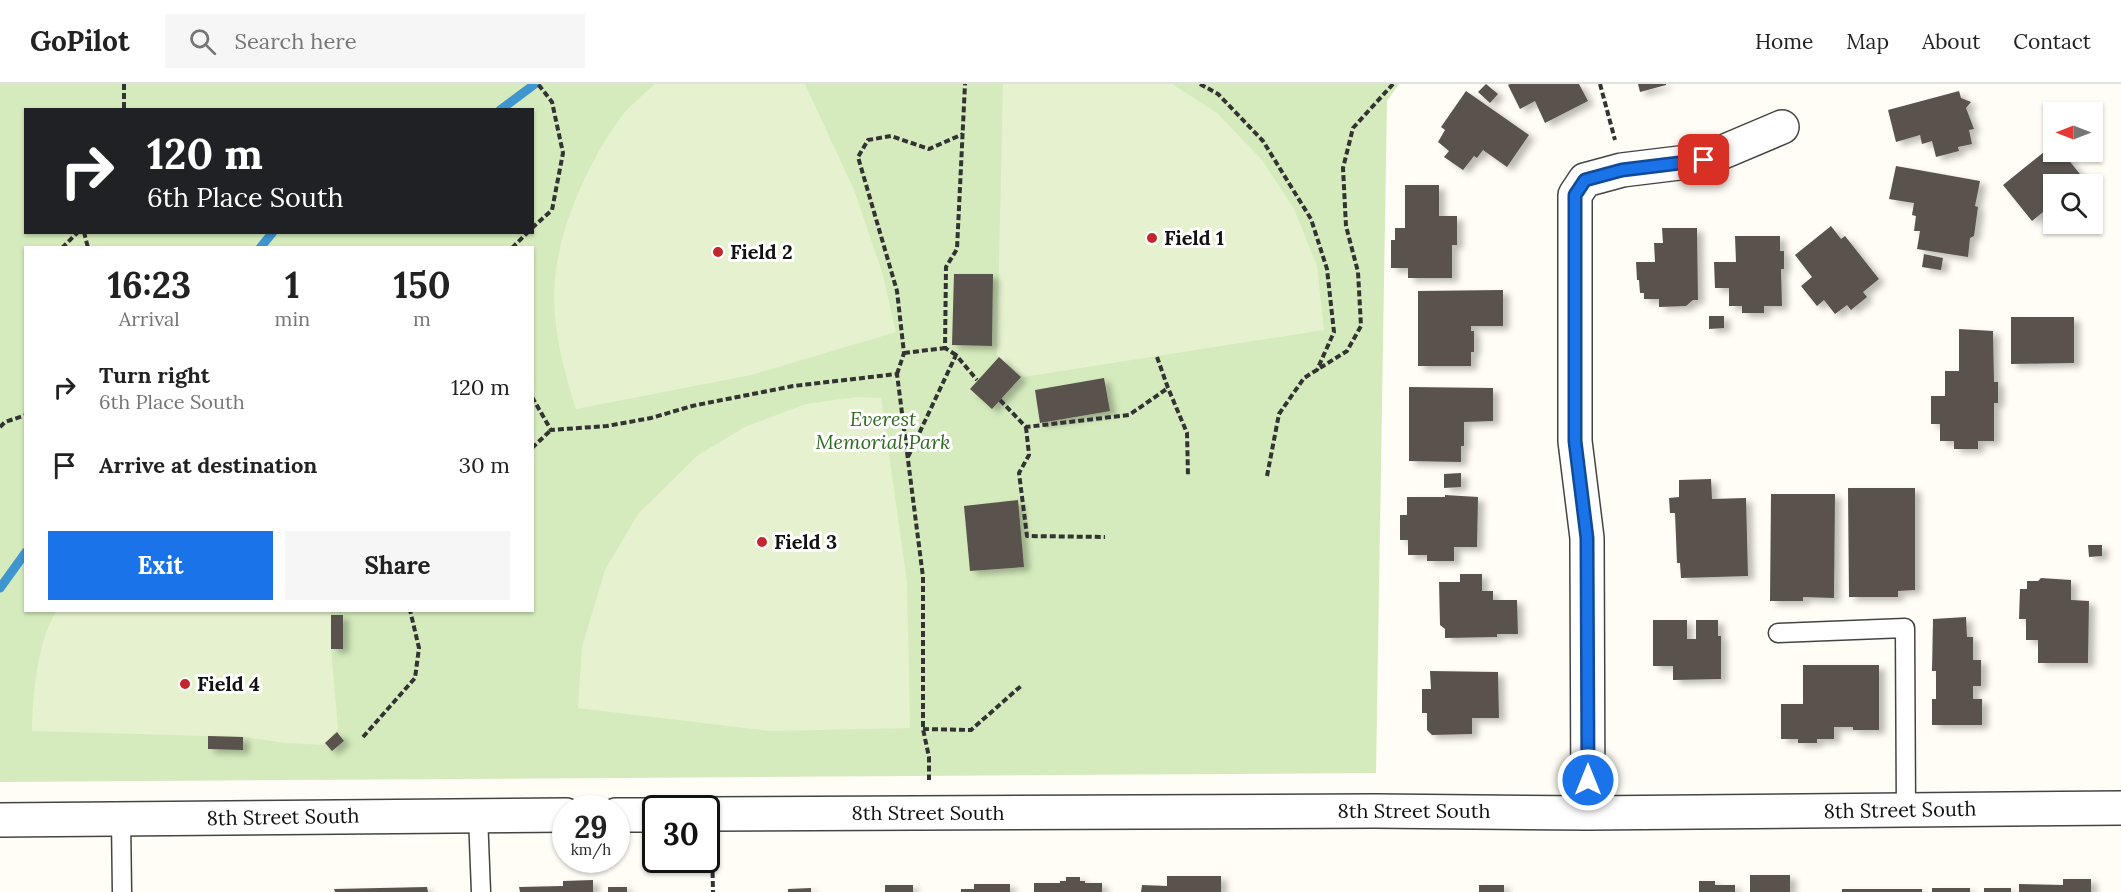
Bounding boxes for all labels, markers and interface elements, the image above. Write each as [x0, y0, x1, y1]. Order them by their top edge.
search box [165, 14, 585, 68]
text: GoPilot [30, 23, 129, 59]
icon: search [186, 25, 219, 58]
text: Search here [234, 27, 357, 55]
text: Home [1755, 28, 1813, 55]
text: Map [1846, 28, 1889, 55]
text: About [1922, 28, 1980, 55]
text: Contact [2013, 28, 2091, 55]
north arrow [2043, 102, 2103, 162]
map controls [2043, 102, 2103, 234]
text: 120 m [147, 127, 263, 181]
icon: right [48, 132, 126, 210]
pin [1678, 134, 1729, 185]
icon: arrive [1687, 143, 1720, 176]
button: search [2043, 174, 2103, 234]
text: 6th Place South [147, 180, 344, 214]
place label: Field 1 [1164, 225, 1224, 250]
marker: Field 1 [1145, 231, 1159, 245]
place label: Field 2 [730, 239, 793, 264]
marker: Field 2 [711, 245, 725, 259]
text: 16:23 [107, 262, 191, 308]
text: 1 [285, 262, 300, 308]
text: 150 [394, 262, 451, 308]
text: Arrival [119, 306, 180, 331]
text: min [275, 306, 310, 331]
text: m [413, 306, 431, 331]
text: Turn right [99, 361, 210, 389]
icon: right [48, 371, 81, 404]
text: 120 m [451, 373, 510, 401]
text: 6th Place South [99, 389, 245, 414]
park label: Everest Memorial Park [816, 406, 950, 454]
icon: arrive [48, 449, 81, 482]
text: Arrive at destination [99, 451, 317, 479]
text: 30 m [459, 451, 510, 479]
place label: Field 3 [774, 529, 837, 554]
button: Exit [48, 531, 273, 600]
button: Share [285, 531, 510, 600]
marker: Field 3 [755, 535, 769, 549]
place label: Field 4 [197, 671, 260, 696]
marker: Field 4 [178, 677, 192, 691]
position arrow [1556, 748, 1620, 812]
speed limit sign: 30 [642, 795, 720, 873]
street label: 8th Street South [1823, 796, 1977, 823]
street label: 8th Street South [1338, 798, 1490, 823]
street label: 8th Street South [852, 800, 1004, 825]
street label: 8th Street South [206, 803, 360, 830]
text: 29 [574, 808, 608, 846]
text: km/h [571, 840, 611, 859]

